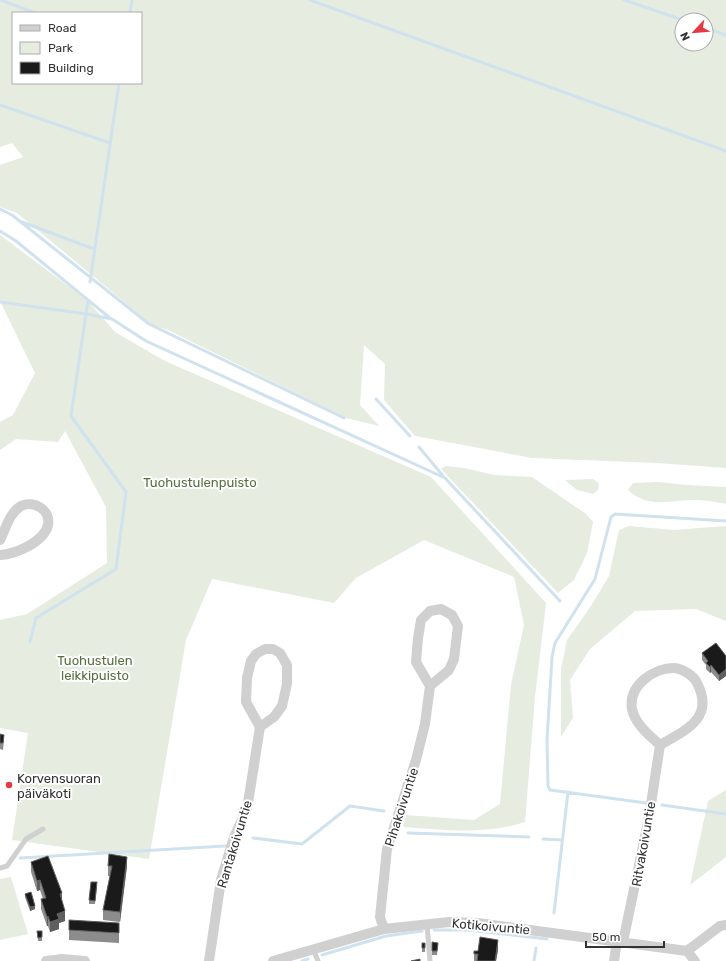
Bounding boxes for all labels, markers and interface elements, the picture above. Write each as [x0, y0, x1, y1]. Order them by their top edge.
legend [12, 12, 142, 84]
north arrow [674, 12, 714, 52]
text: Road [48, 21, 76, 35]
text: N [678, 30, 693, 43]
text: Park [48, 41, 74, 55]
text: Building [48, 61, 94, 75]
park label: Tuohustulenpuisto [143, 475, 257, 490]
park label: Tuohustulen leikkipuisto [57, 653, 133, 683]
street label: Pihakoivuntie [382, 766, 421, 848]
place label: Korvensuoran päiväkoti [17, 771, 101, 801]
marker: Korvensuoran päiväkoti [4, 780, 14, 790]
street label: Rantakoivuntie [214, 798, 255, 890]
street label: Ritvakoivuntie [629, 800, 658, 888]
street label: Kotikoivuntie [451, 916, 531, 937]
scale bar [586, 923, 664, 949]
text: 50 m [592, 930, 620, 944]

